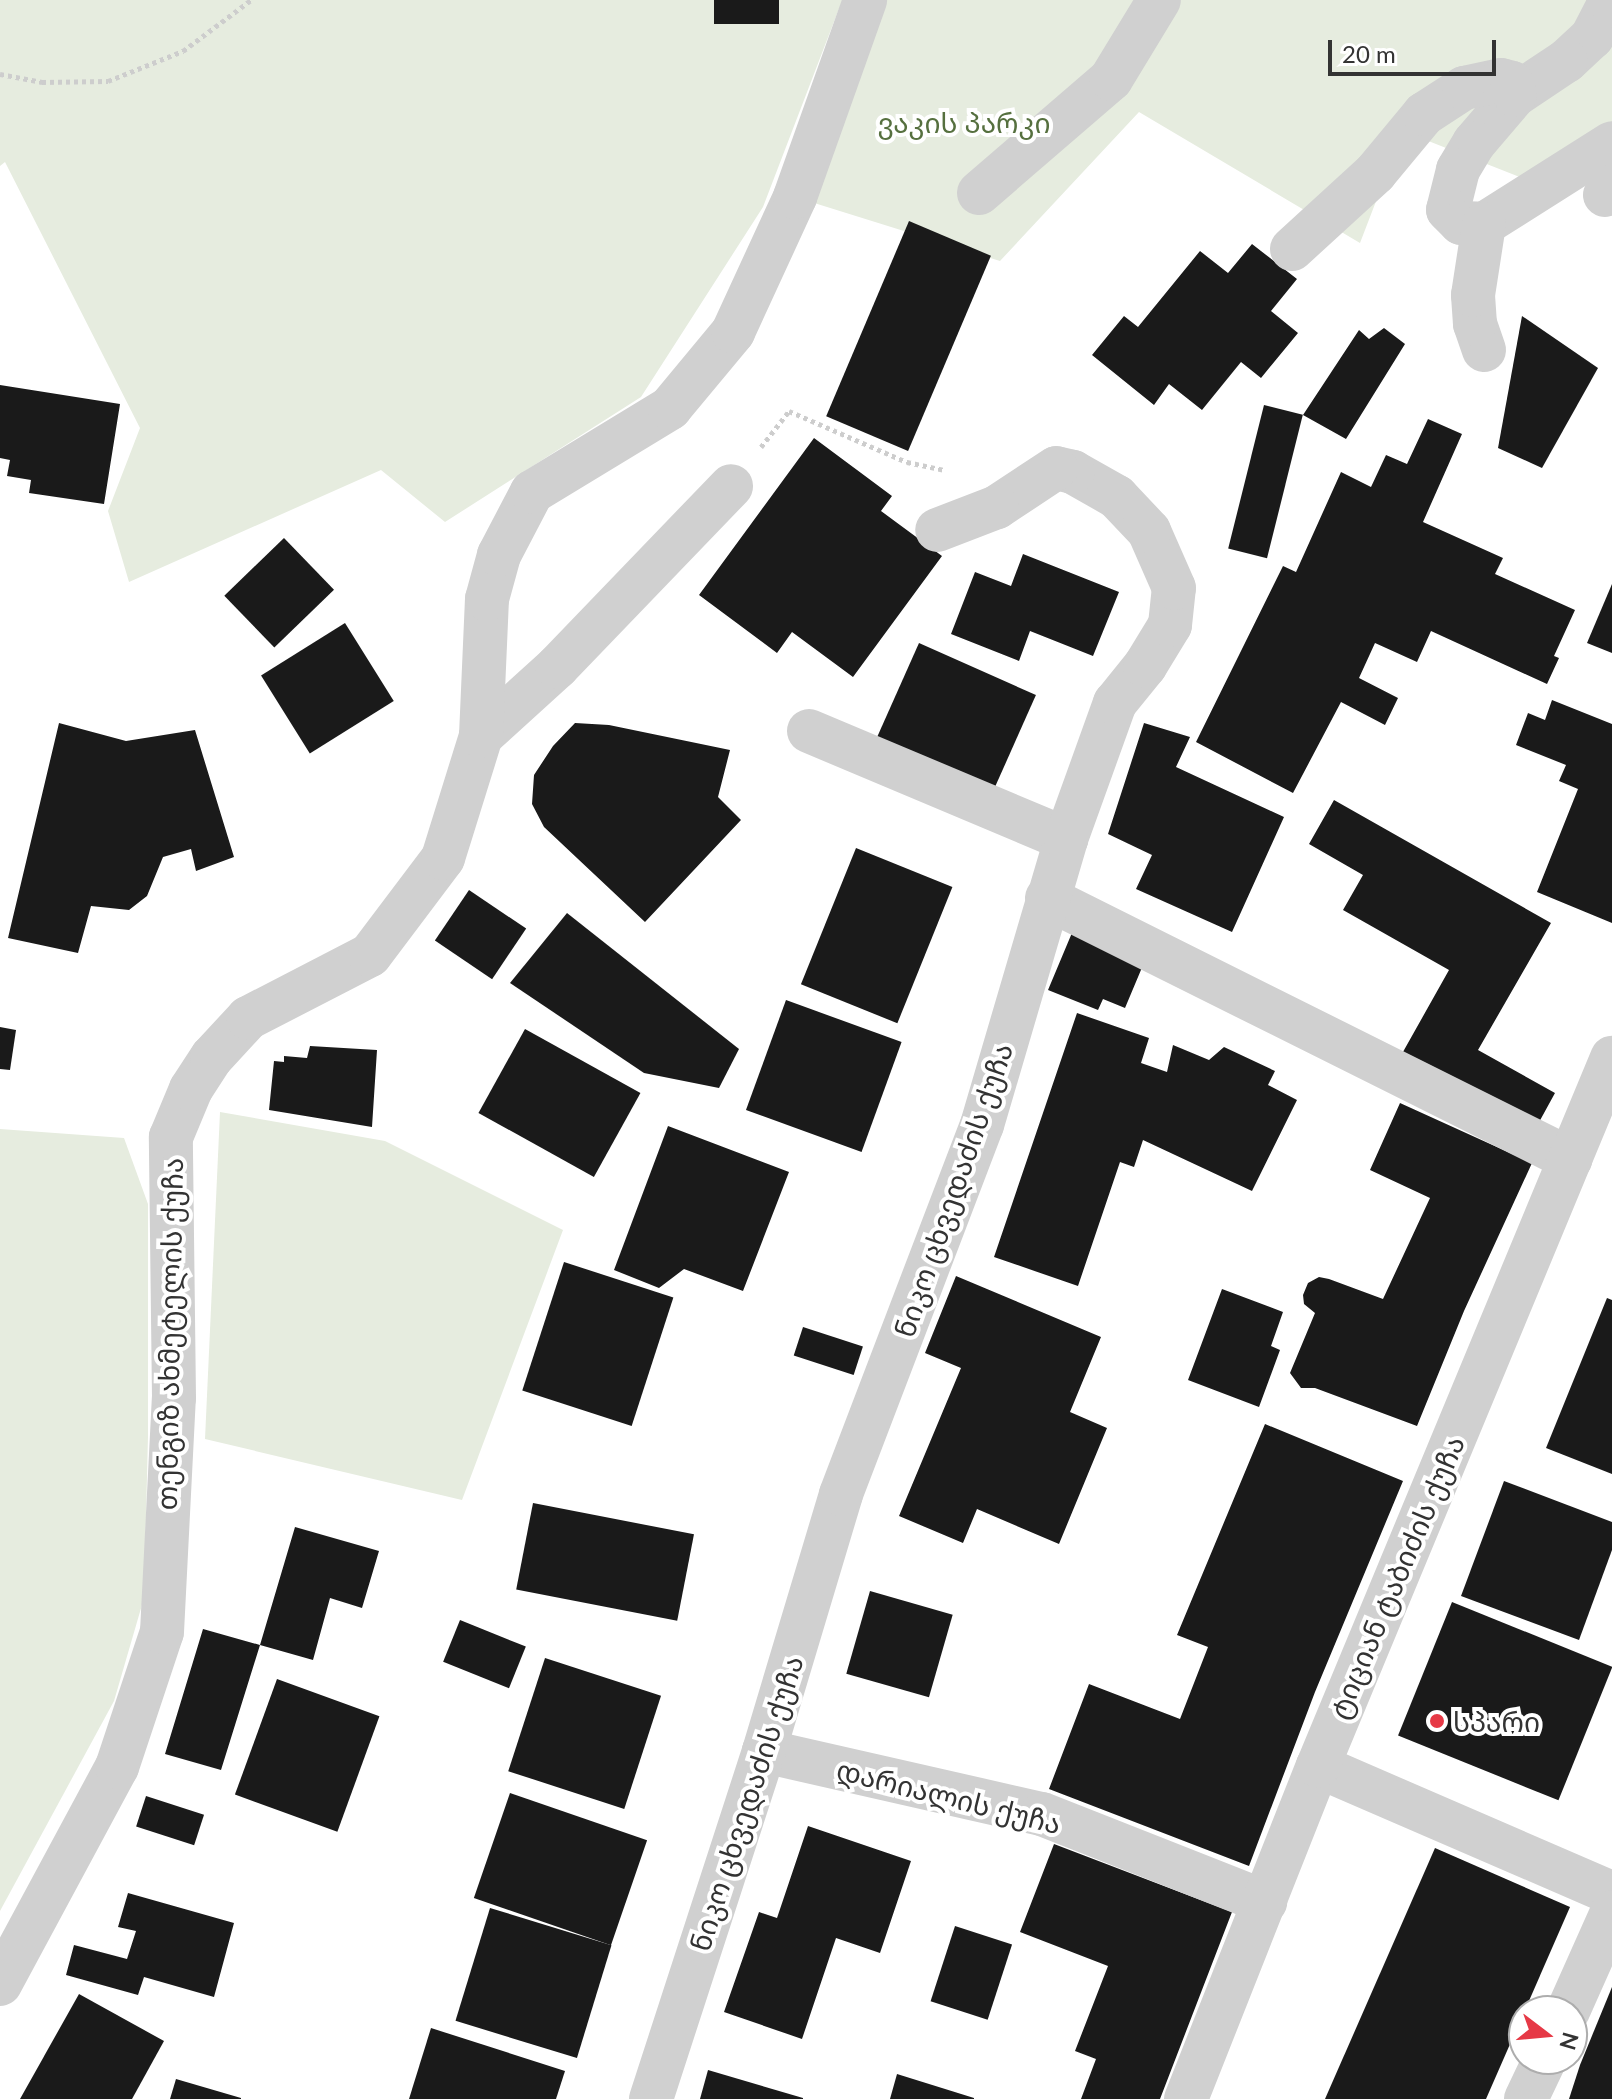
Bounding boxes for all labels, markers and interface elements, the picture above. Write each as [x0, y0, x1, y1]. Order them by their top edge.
scale bar [1332, 24, 1500, 74]
text: 20 m [1342, 39, 1396, 68]
park label: ვაკის პარკი [878, 105, 1050, 139]
street label: ნიკო ცხვედაძის ქუჩა [887, 1039, 1019, 1341]
street label: თენგიზ ახმეტელის ქუჩა [149, 1157, 189, 1511]
street label: ტიციან ტაბიძის ქუჩა [1321, 1430, 1471, 1724]
street label: ნიკო ცხვედაძის ქუჩა [682, 1651, 810, 1955]
place label: სპარი [1453, 1704, 1540, 1738]
marker: სპარი [1428, 1712, 1446, 1730]
street label: დარიალის ქუჩა [833, 1752, 1065, 1840]
north arrow [1508, 1995, 1588, 2075]
text: N [1554, 2029, 1585, 2053]

